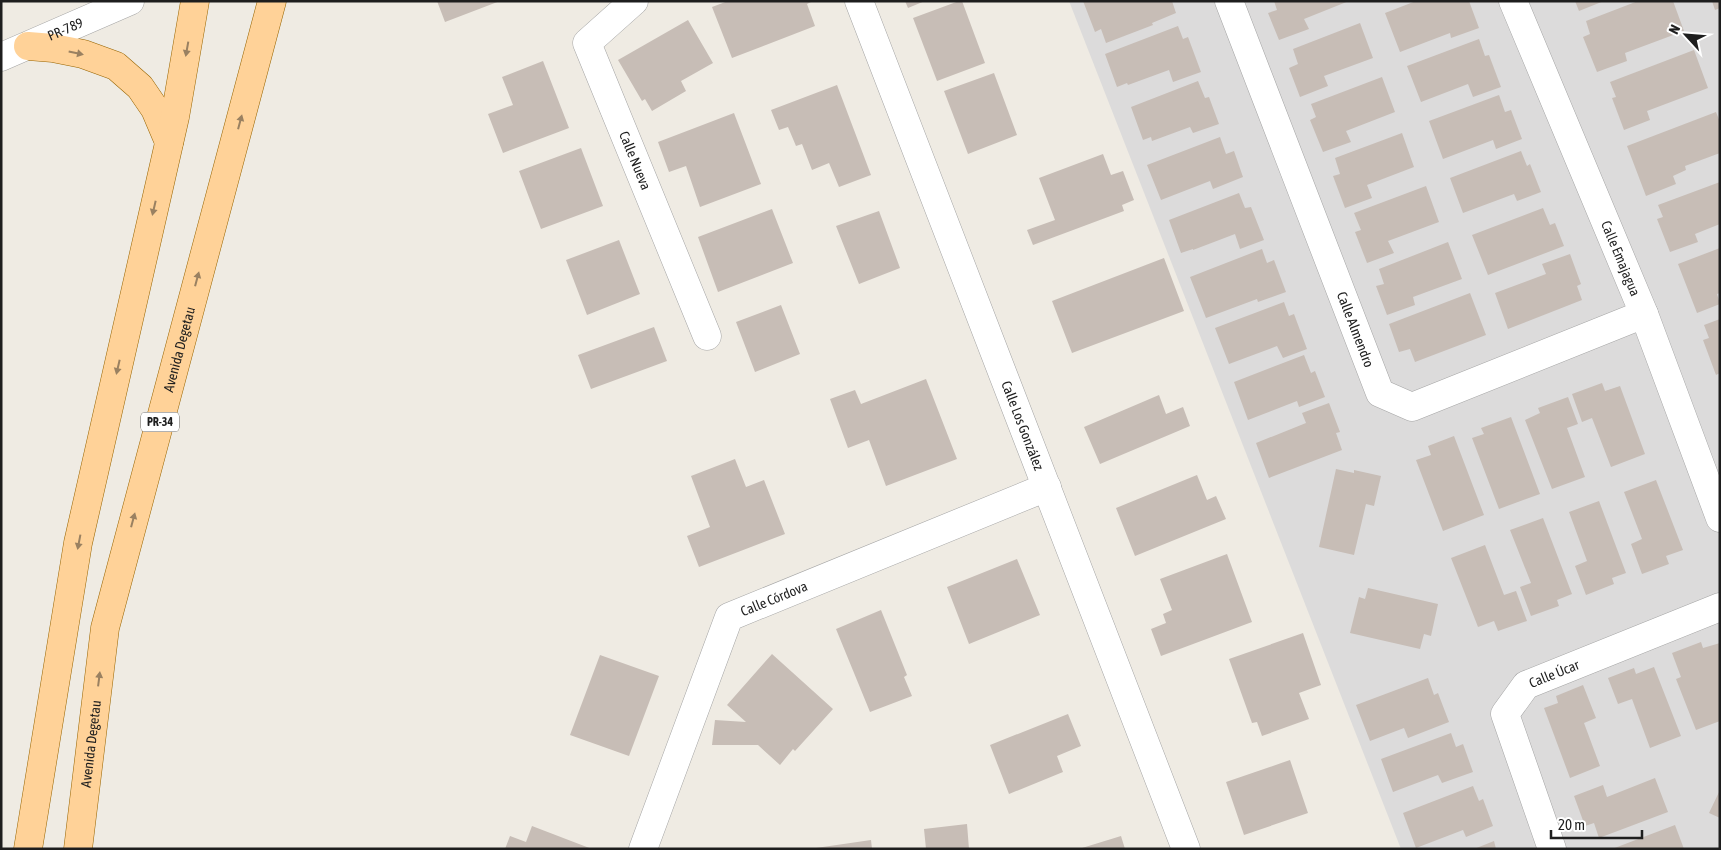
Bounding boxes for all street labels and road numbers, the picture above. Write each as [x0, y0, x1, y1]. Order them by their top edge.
street label: PR-789 [45, 14, 85, 44]
street label: Calle Nueva [616, 129, 654, 192]
street label: Calle Emajagua [1598, 218, 1644, 298]
street label: Calle Almendro [1334, 289, 1377, 370]
street label: Avenida Degetau [160, 305, 198, 394]
street label: Calle Los González [998, 378, 1047, 473]
road number: PR-34 [141, 412, 179, 432]
street label: Calle Córdova [738, 578, 810, 619]
street label: Calle Úcar [1527, 656, 1582, 691]
street label: Avenida Degetau [78, 699, 104, 788]

